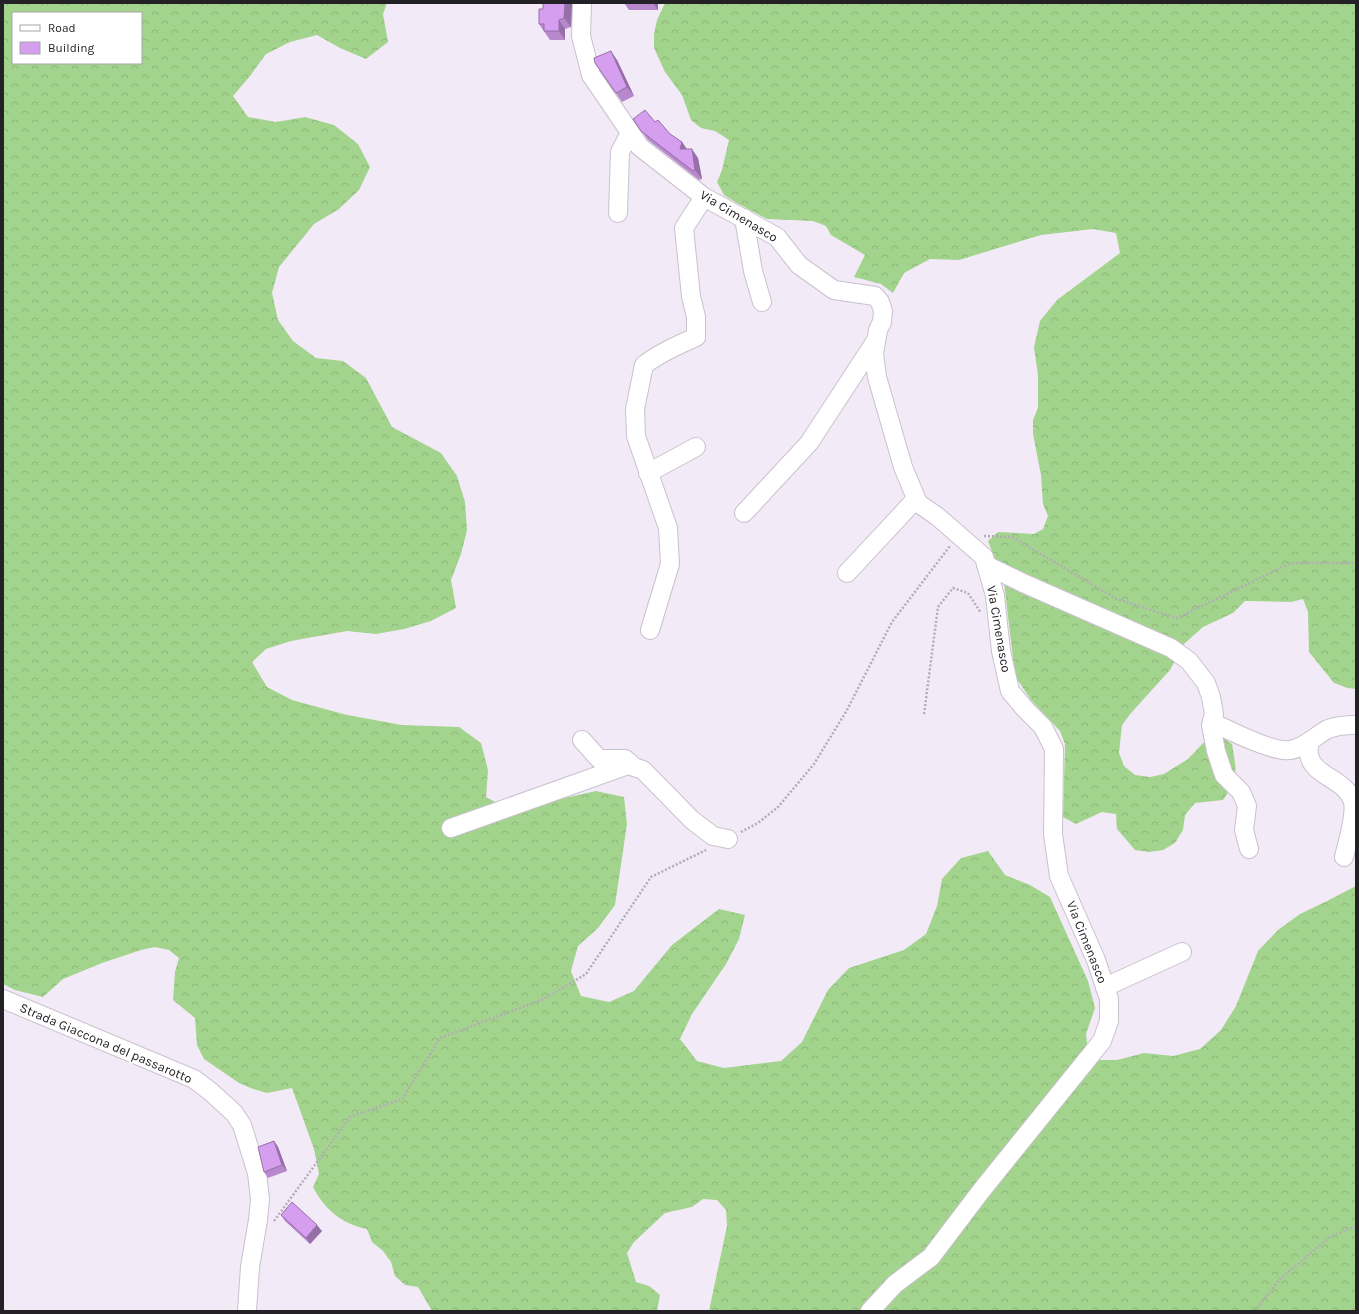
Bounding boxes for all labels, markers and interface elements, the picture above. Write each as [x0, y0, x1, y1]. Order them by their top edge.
legend [12, 12, 142, 64]
text: Road [48, 21, 76, 35]
text: Building [48, 41, 95, 55]
street label: Via Cimenasco [698, 187, 780, 245]
street label: Via Cimenasco [984, 584, 1014, 674]
street label: Via Cimenasco [1064, 899, 1110, 985]
street label: Strada Giaccona del passarotto [17, 1000, 195, 1086]

